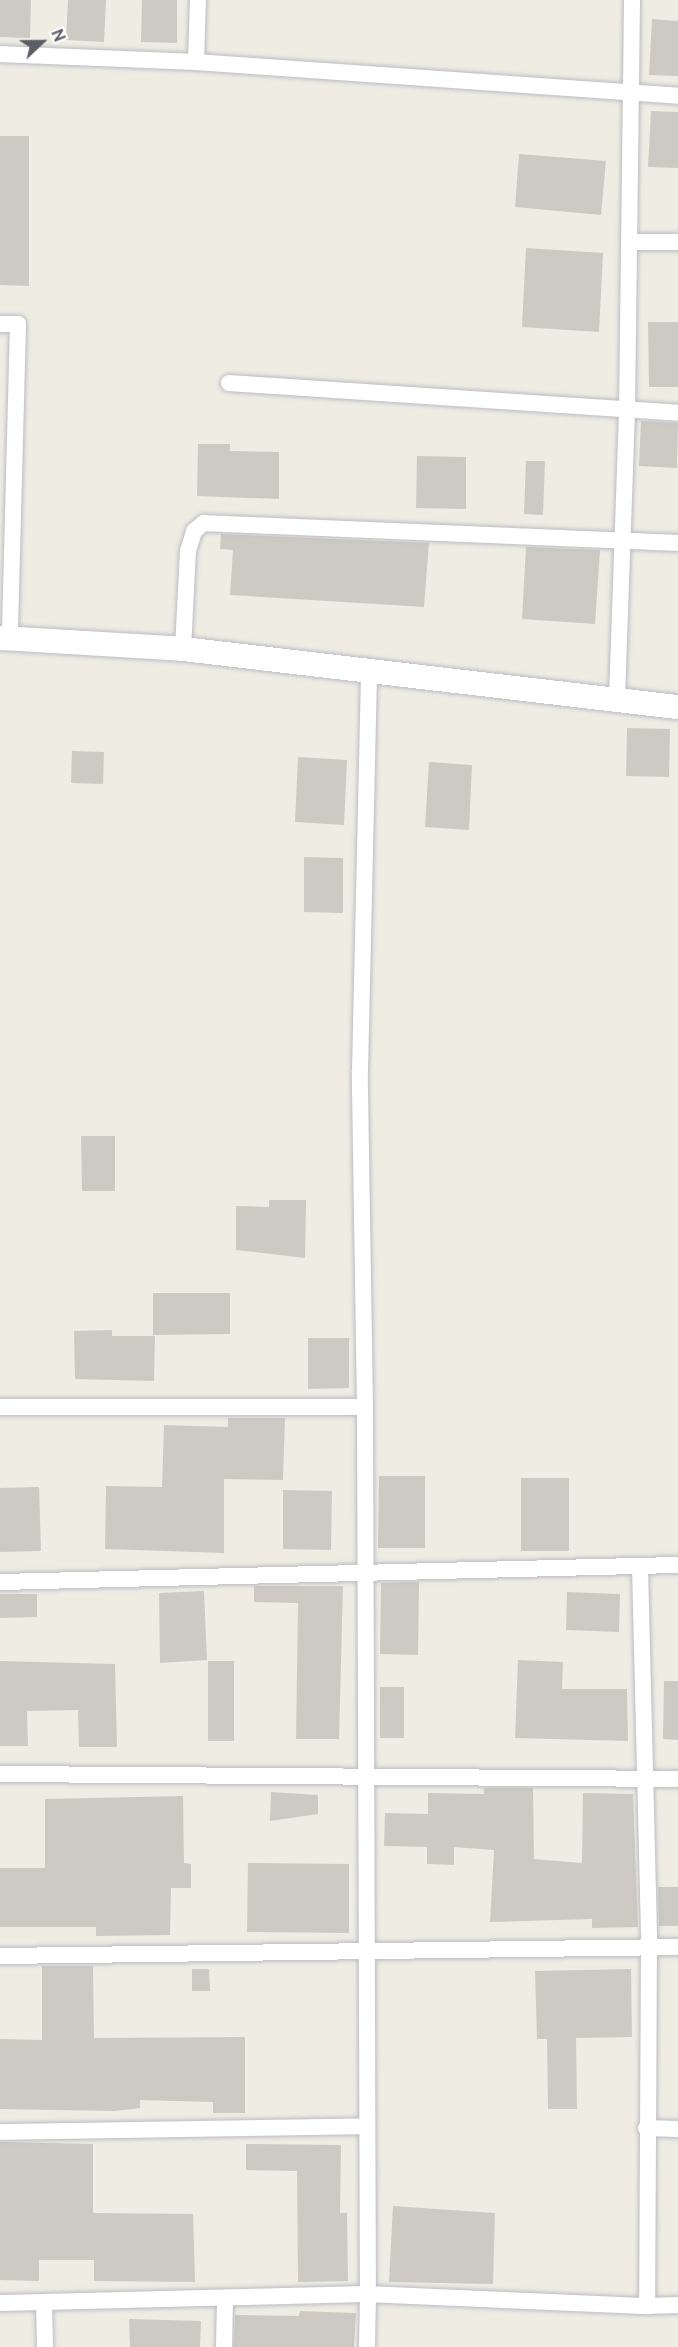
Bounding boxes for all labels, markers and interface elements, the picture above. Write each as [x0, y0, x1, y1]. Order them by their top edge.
north arrow [12, 12, 72, 72]
text: N [48, 26, 69, 44]

